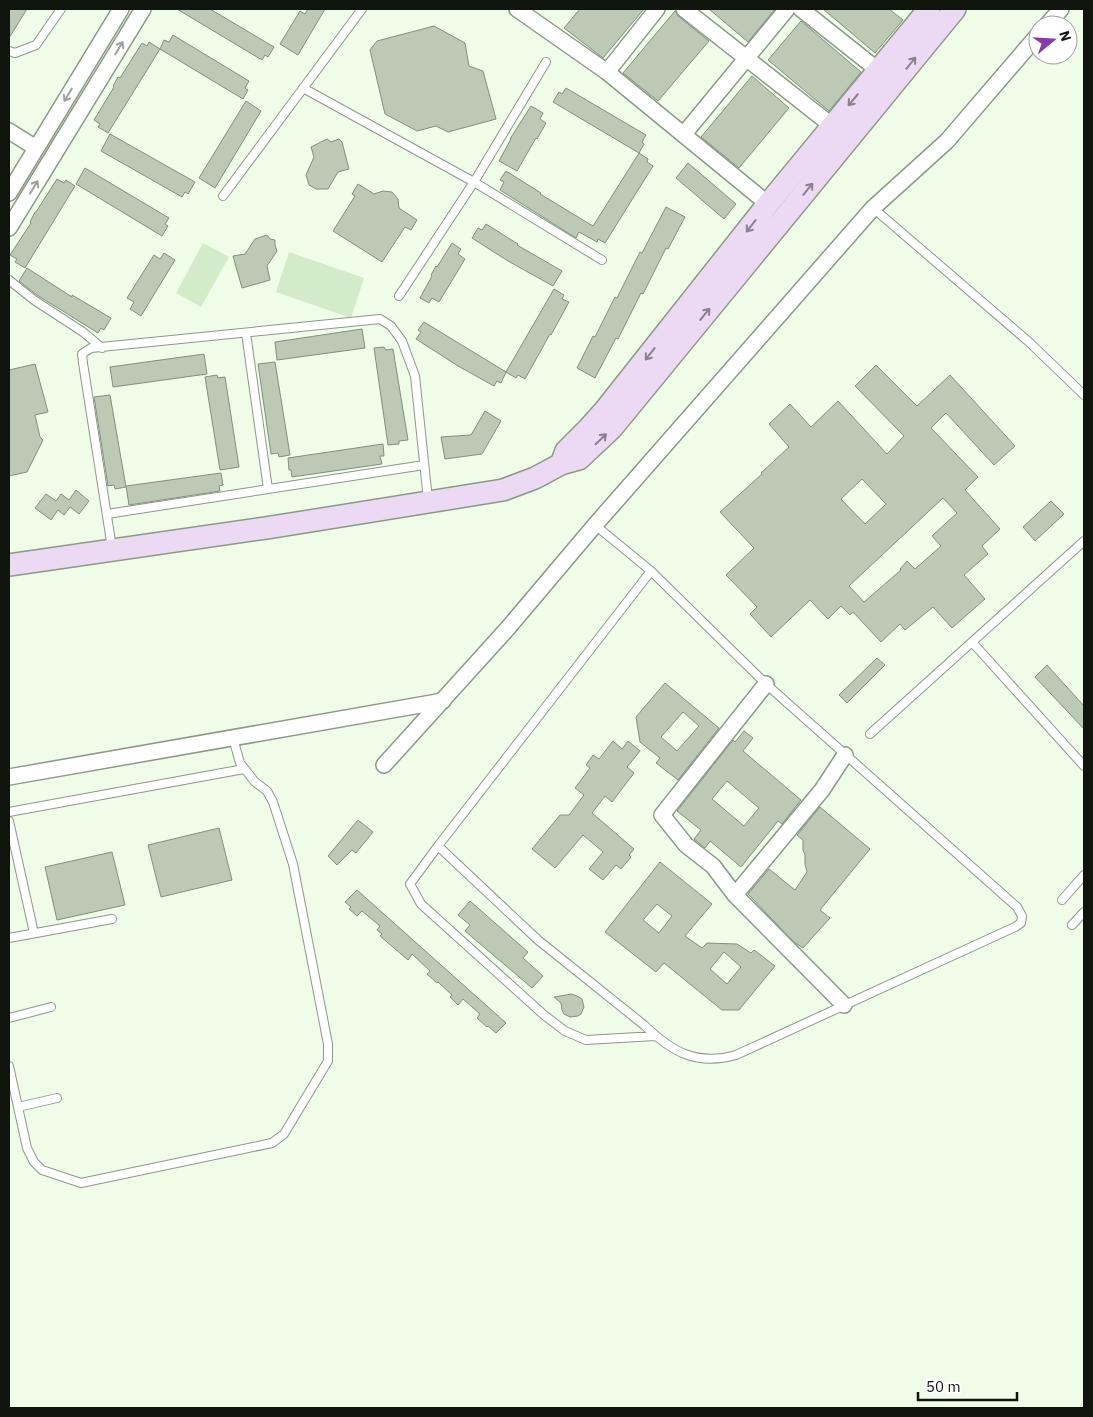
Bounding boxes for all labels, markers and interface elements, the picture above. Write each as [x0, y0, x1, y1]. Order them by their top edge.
north arrow [1028, 15, 1078, 65]
text: N [1055, 28, 1075, 44]
one-way arrow [113, 41, 124, 55]
one-way arrow [906, 57, 917, 70]
one-way arrow [63, 88, 73, 102]
one-way arrow [848, 94, 859, 107]
one-way arrow [29, 180, 39, 194]
one-way arrow [803, 183, 814, 196]
one-way arrow [745, 220, 756, 233]
one-way arrow [700, 308, 711, 321]
one-way arrow [644, 347, 655, 360]
one-way arrow [594, 433, 607, 445]
scale bar [918, 1370, 1017, 1402]
text: 50 m [926, 1377, 961, 1396]

